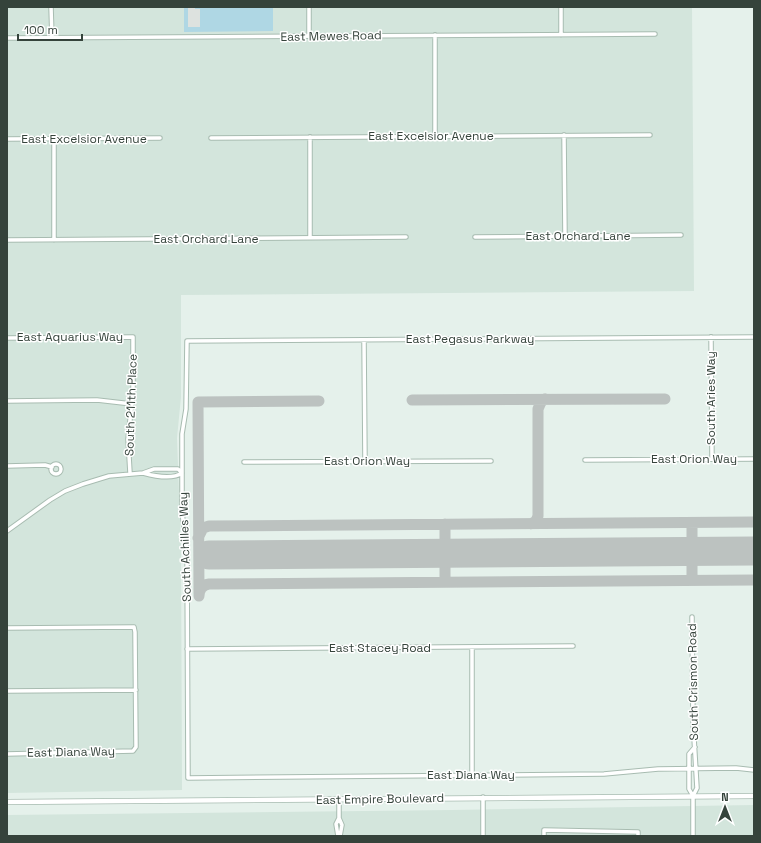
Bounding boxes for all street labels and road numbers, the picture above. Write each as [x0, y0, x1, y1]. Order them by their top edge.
street label: East Mewes Road [280, 27, 382, 45]
street label: East Excelsior Avenue [368, 128, 494, 144]
street label: East Excelsior Avenue [21, 131, 147, 147]
street label: East Orchard Lane [525, 228, 631, 244]
street label: East Orchard Lane [153, 231, 259, 247]
street label: East Aquarius Way [17, 329, 123, 345]
street label: East Pegasus Parkway [406, 331, 534, 347]
street label: South Aries Way [703, 351, 719, 445]
street label: South 211th Place [121, 354, 141, 456]
street label: East Orion Way [651, 451, 737, 467]
street label: East Orion Way [324, 453, 410, 469]
street label: South Achilles Way [175, 492, 195, 602]
street label: South Crismon Road [684, 623, 702, 741]
street label: East Stacey Road [329, 640, 431, 656]
street label: East Diana Way [27, 743, 115, 761]
street label: East Diana Way [427, 767, 515, 783]
street label: East Empire Boulevard [316, 790, 444, 808]

